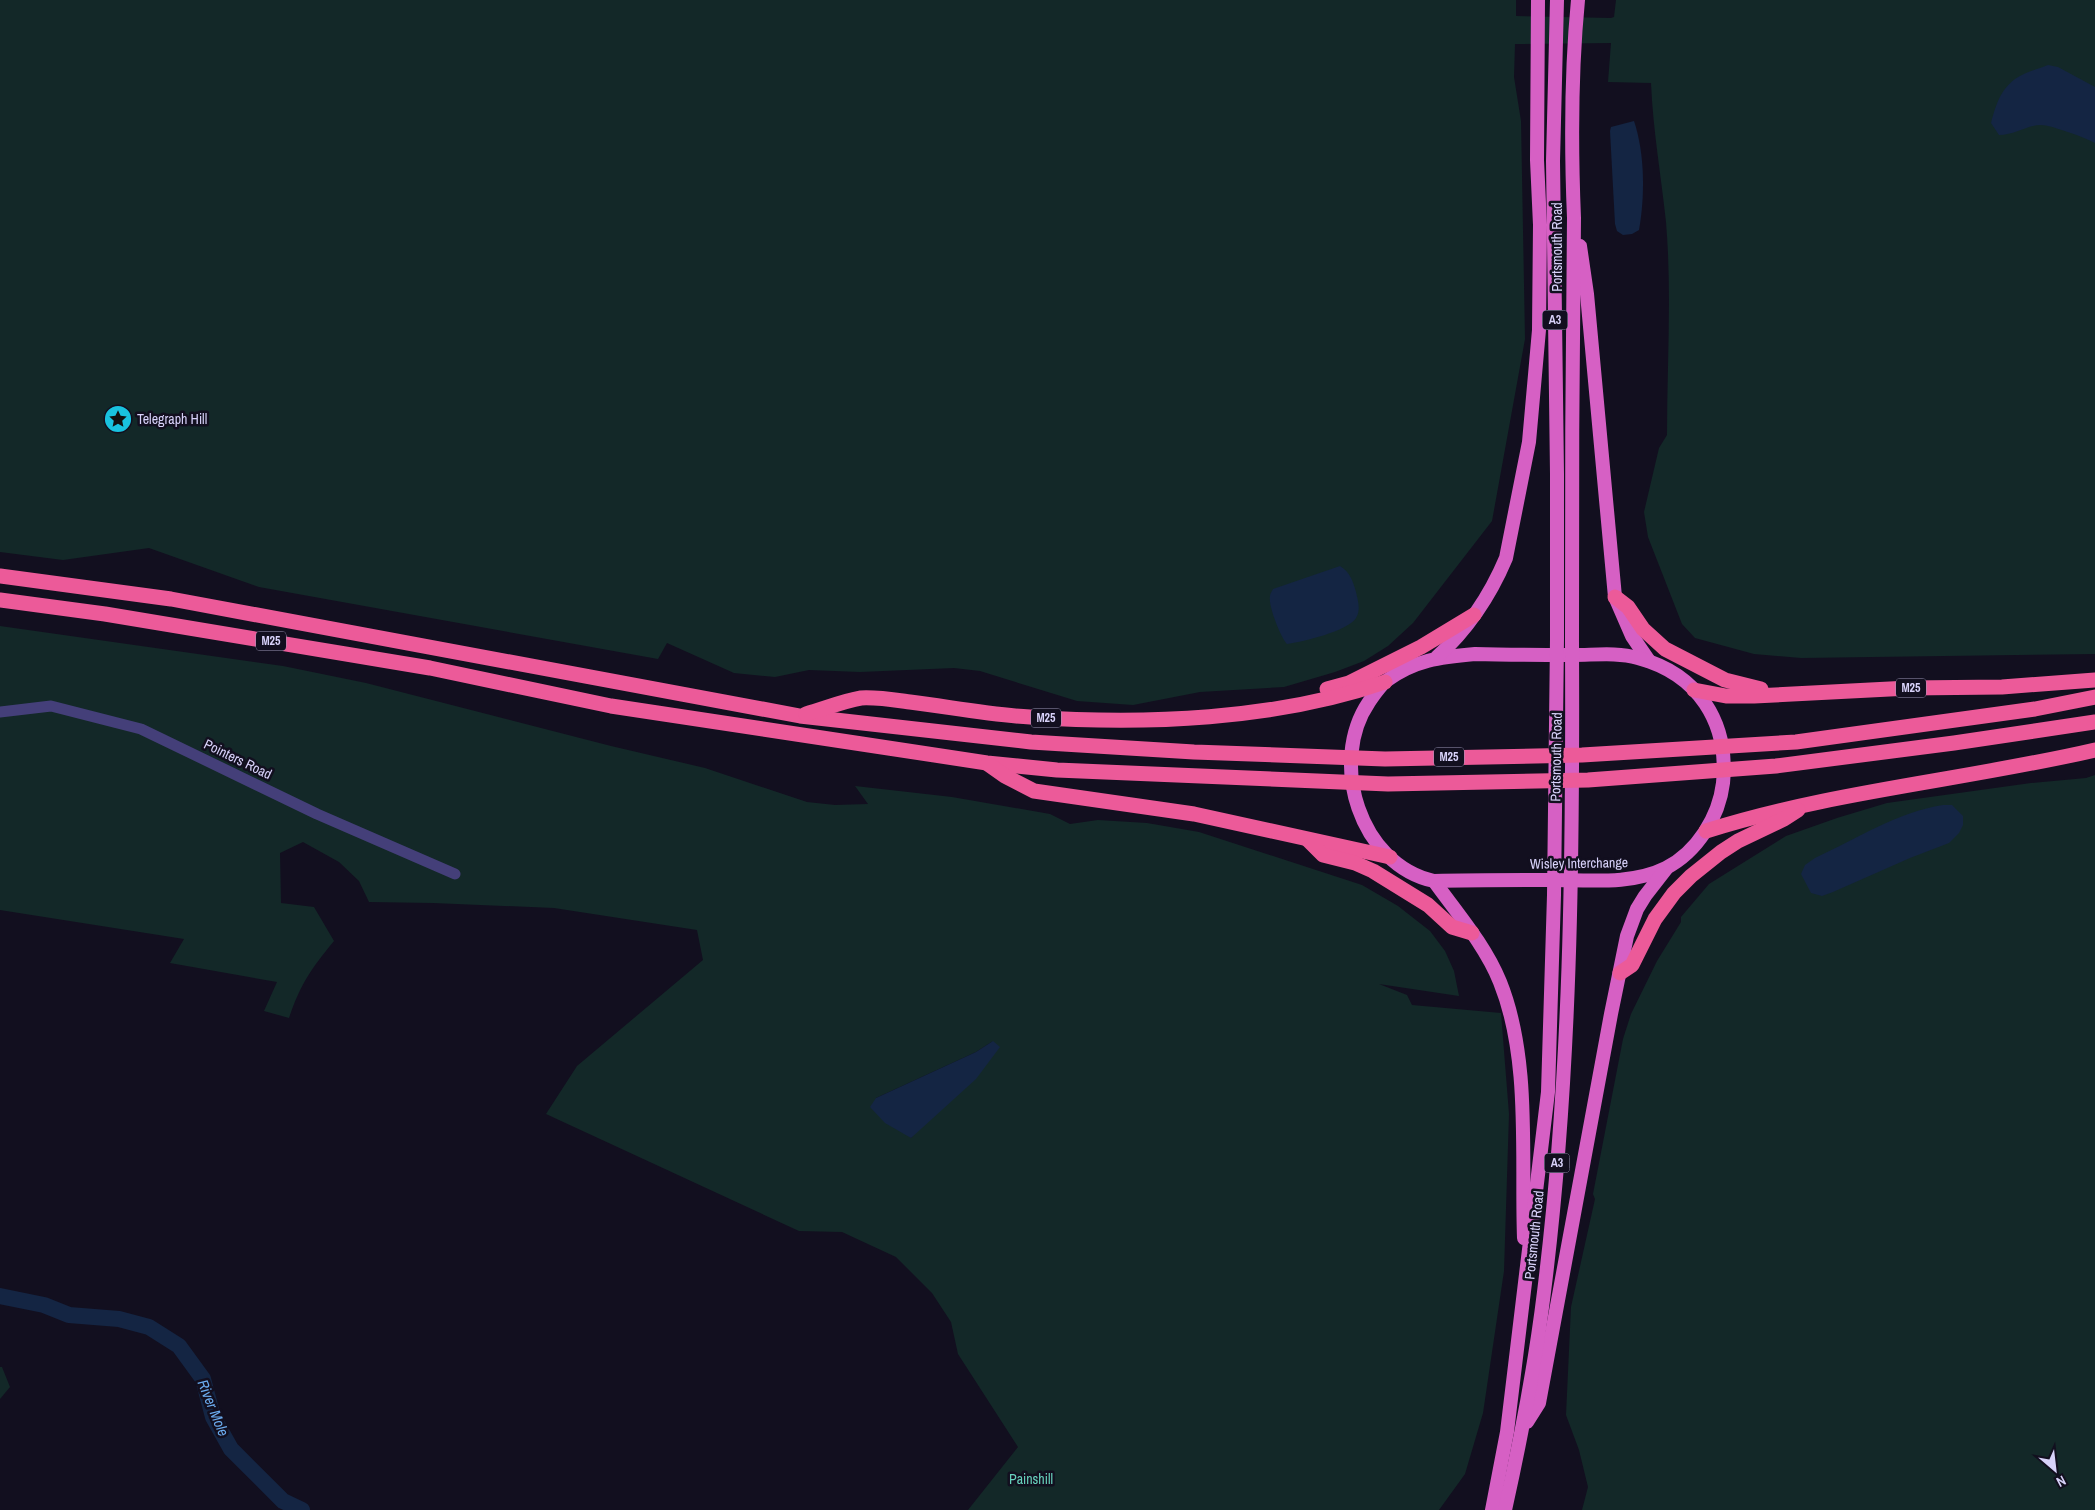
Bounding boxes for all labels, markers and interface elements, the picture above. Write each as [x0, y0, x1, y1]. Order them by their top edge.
street label: Portsmouth Road [1548, 202, 1566, 292]
road number: A3 [1542, 310, 1568, 330]
place icon: Telegraph Hill [103, 404, 133, 434]
place label: Telegraph Hill [137, 410, 207, 428]
road number: M25 [256, 631, 286, 650]
road number: M25 [1896, 678, 1926, 698]
road number: M25 [1031, 708, 1061, 728]
street label: Portsmouth Road [1546, 712, 1566, 802]
street label: Pointers Road [201, 735, 275, 783]
road number: M25 [1434, 748, 1464, 766]
street label: Wisley Interchange [1530, 853, 1628, 873]
road number: A3 [1544, 1154, 1570, 1172]
street label: Portsmouth Road [1520, 1190, 1548, 1280]
water label: River Mole [193, 1376, 234, 1439]
north arrow [2030, 1445, 2080, 1495]
park label: Painshill [1009, 1470, 1053, 1488]
text: N [2053, 1472, 2069, 1491]

